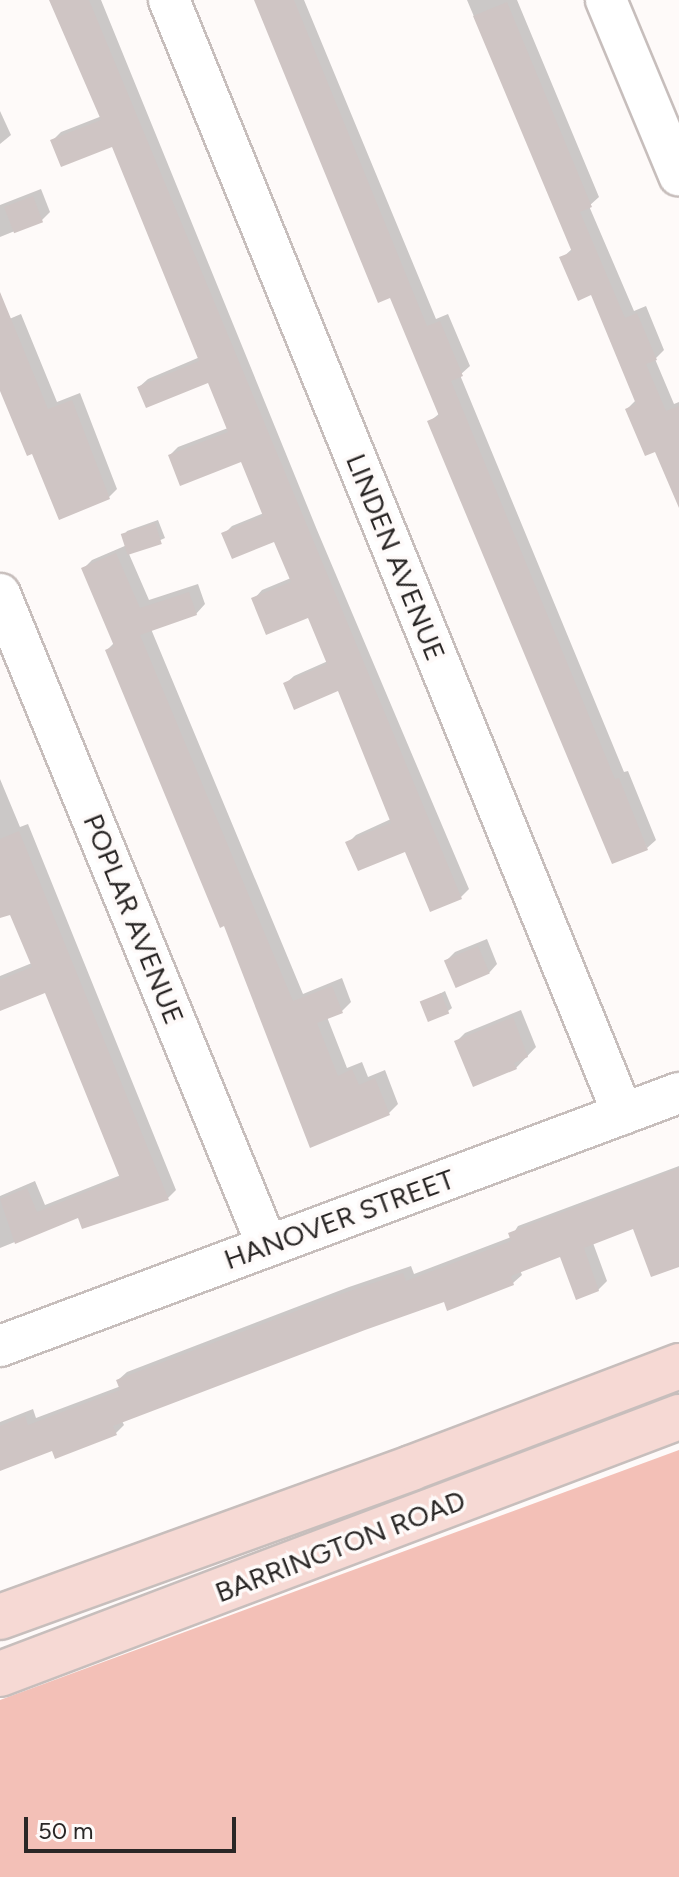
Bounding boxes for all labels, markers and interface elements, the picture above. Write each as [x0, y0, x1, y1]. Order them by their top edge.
street label: LINDEN AVENUE [339, 449, 453, 665]
street label: POPLAR AVENUE [76, 809, 192, 1029]
street label: HANOVER STREET [219, 1162, 459, 1276]
street label: BARRINGTON ROAD [210, 1483, 470, 1609]
scale bar [28, 1801, 240, 1851]
text: 50 m [38, 1816, 94, 1845]

